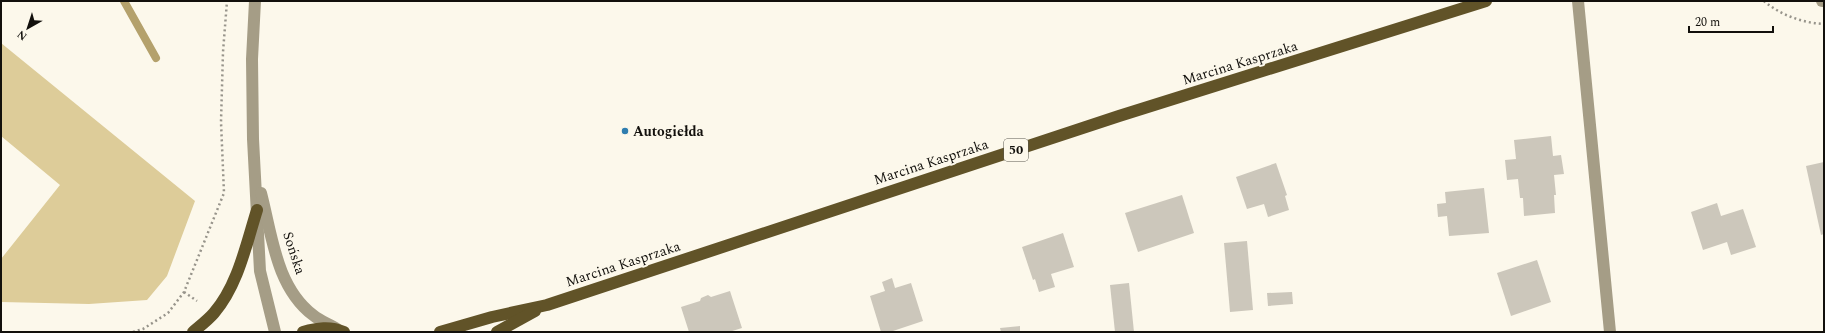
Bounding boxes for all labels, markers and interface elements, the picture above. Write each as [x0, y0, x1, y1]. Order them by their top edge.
north arrow [8, 8, 48, 48]
scale bar [1689, 8, 1773, 34]
text: 20 m [1695, 13, 1720, 32]
text: N [13, 26, 31, 45]
street label: Marcina Kasprzaka [1180, 35, 1300, 91]
place label: Autogiełda [633, 121, 705, 142]
marker: Autogiełda [620, 126, 630, 136]
street label: Marcina Kasprzaka [871, 134, 991, 190]
road number: 50 [1004, 139, 1028, 161]
street label: Sońska [277, 229, 311, 277]
street label: Marcina Kasprzaka [563, 236, 683, 292]

